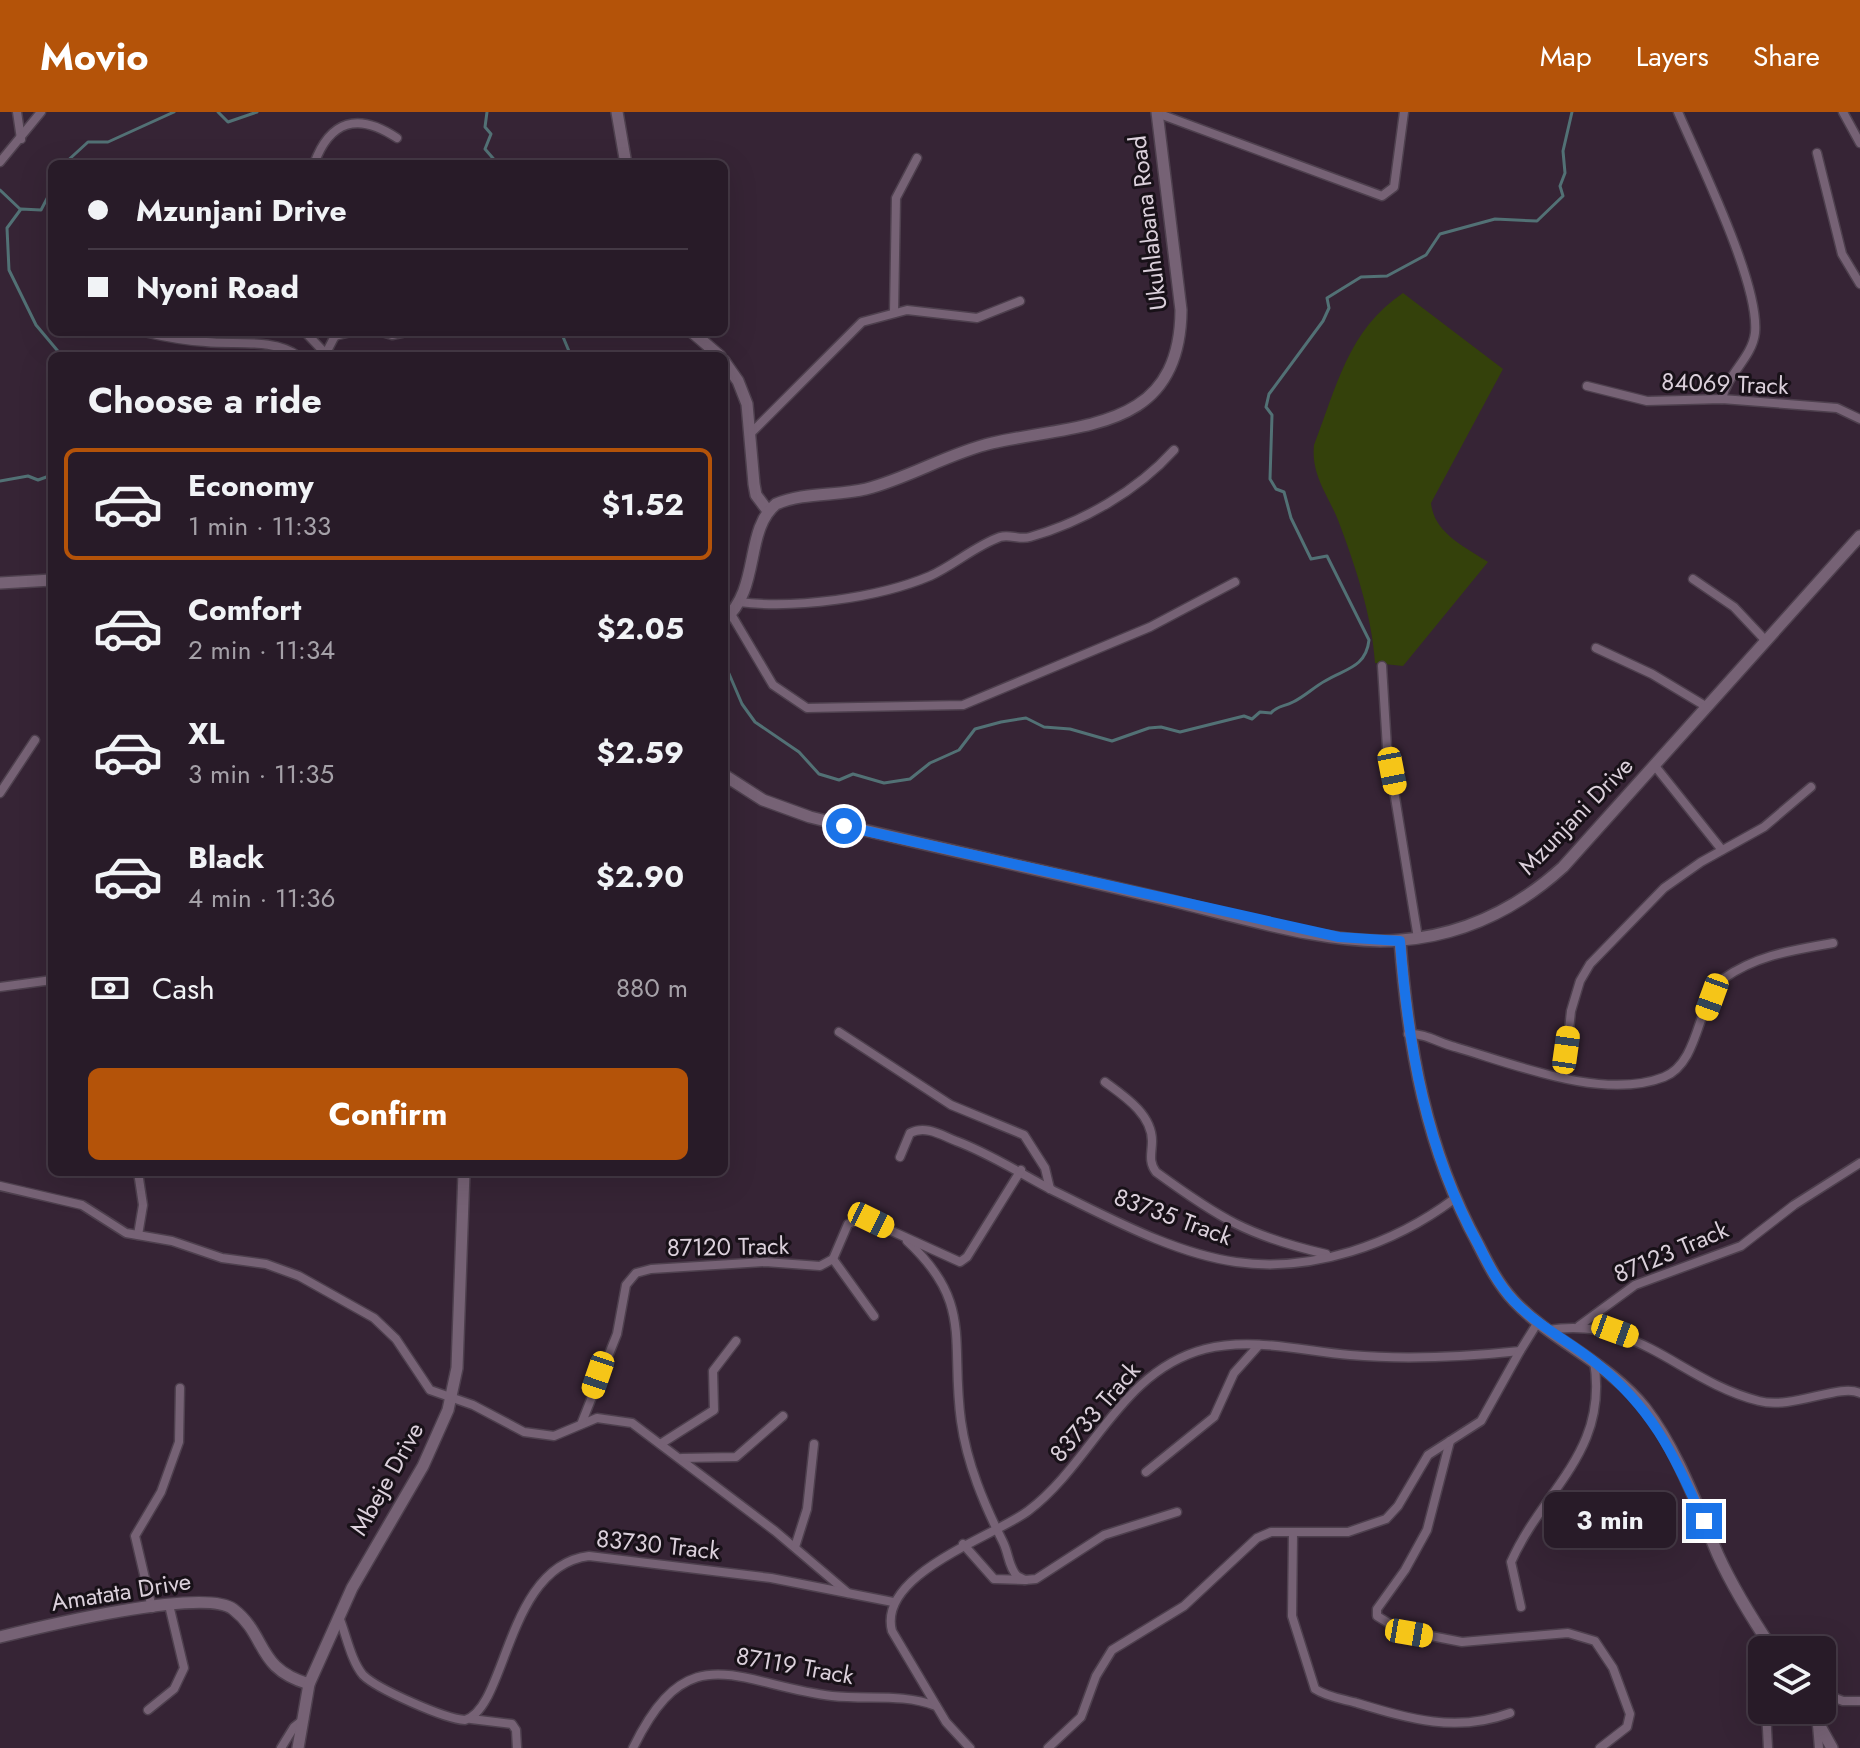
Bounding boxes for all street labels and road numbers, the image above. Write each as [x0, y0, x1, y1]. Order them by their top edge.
street label: Ukuhlabana Road [1119, 134, 1176, 313]
street label: 84069 Track [1661, 364, 1790, 403]
street label: Mzunjani Drive [1510, 749, 1641, 883]
street label: 83735 Track [1109, 1179, 1238, 1254]
street label: 87123 Track [1608, 1212, 1734, 1291]
street label: 87120 Track [666, 1228, 790, 1265]
street label: 83733 Track [1041, 1353, 1148, 1470]
street label: Mbeje Drive [341, 1416, 432, 1542]
street label: 83730 Track [594, 1521, 722, 1568]
street label: Amatata Drive [48, 1563, 193, 1620]
street label: 87119 Track [733, 1638, 857, 1693]

